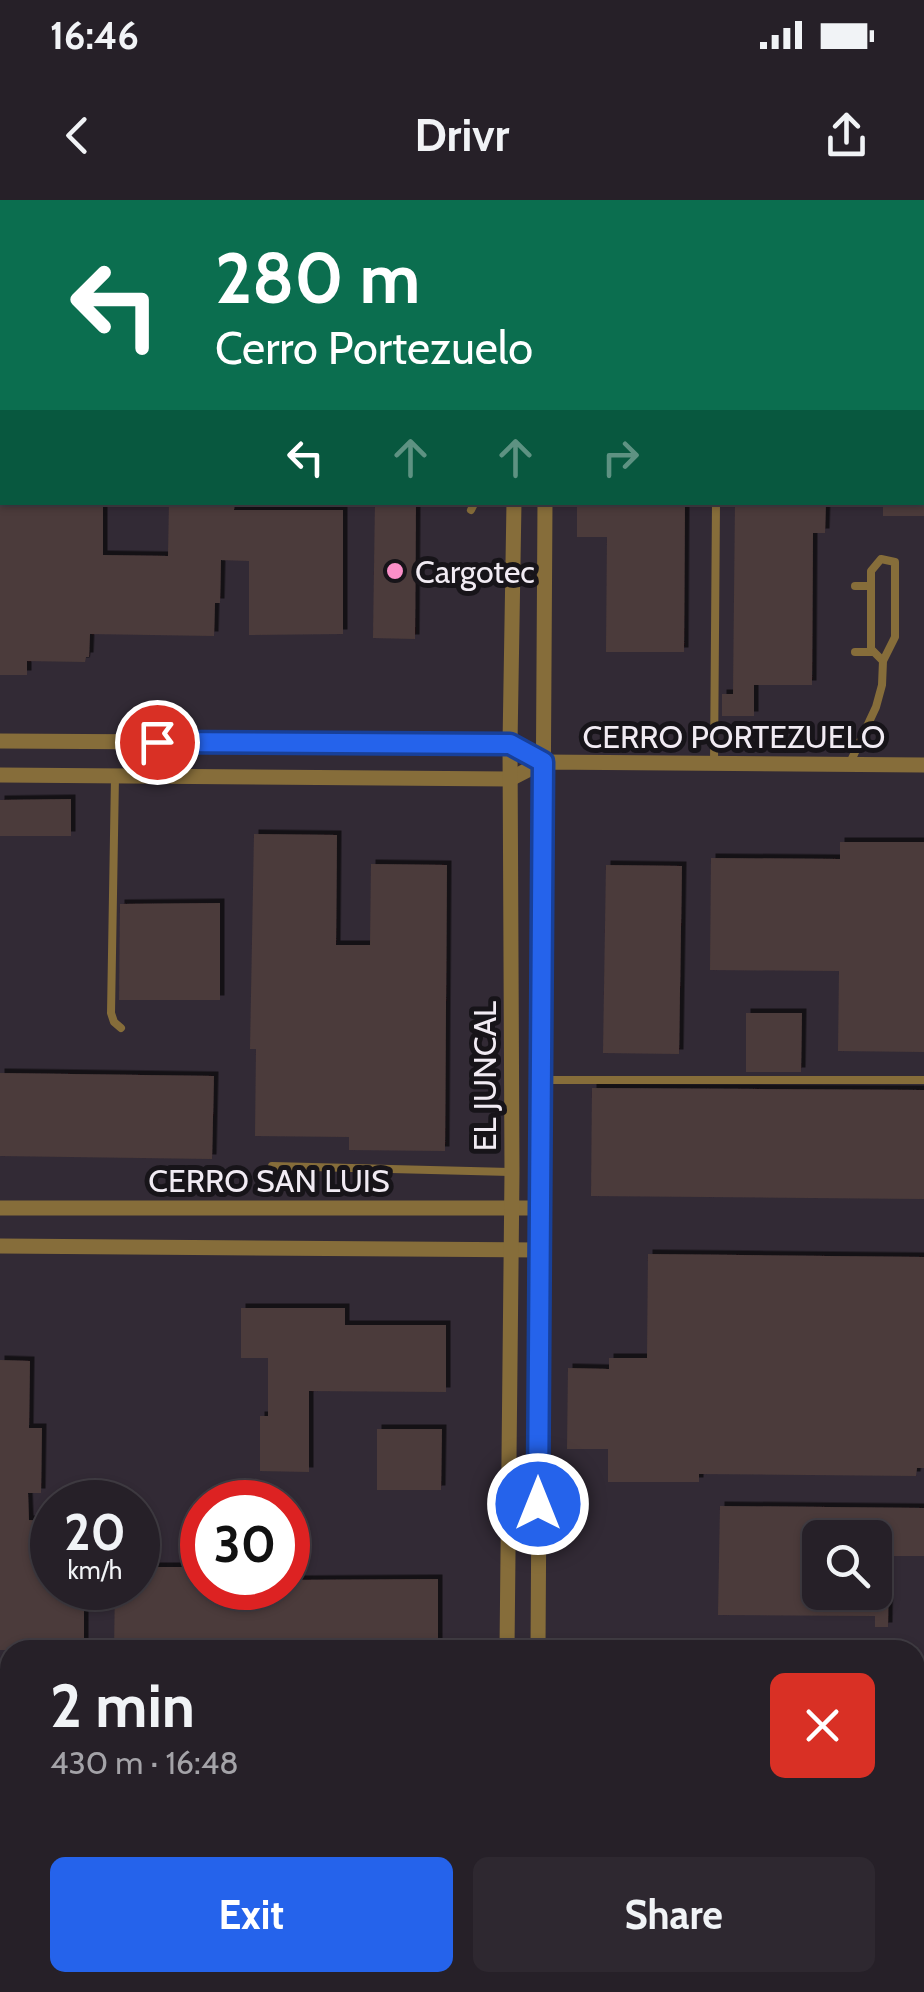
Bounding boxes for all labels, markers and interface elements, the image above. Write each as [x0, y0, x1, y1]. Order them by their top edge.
text: 16:46 [50, 12, 139, 59]
icon: back [50, 108, 105, 163]
text: Drivr [415, 108, 509, 162]
icon: share [819, 108, 874, 163]
text: 280 m [215, 235, 420, 321]
icon: left [50, 240, 180, 370]
text: Cerro Portezuelo [215, 321, 533, 375]
icon: left [278, 430, 333, 485]
icon: ahead [383, 430, 438, 485]
icon: ahead [488, 430, 543, 485]
icon: right [593, 430, 648, 485]
place label: Cargotec [415, 552, 535, 591]
marker: Cargotec [384, 560, 406, 582]
pin [115, 700, 200, 785]
icon: arrive [130, 715, 185, 770]
street label: CERRO PORTEZUELO [583, 717, 885, 756]
street label: EL JUNCAL [465, 1001, 504, 1151]
street label: CERRO SAN LUIS [148, 1161, 390, 1200]
position arrow [486, 1452, 590, 1556]
speed limit sign: 30 [180, 1480, 310, 1610]
text: 20 [64, 1502, 126, 1563]
map controls [802, 1520, 892, 1610]
button: search [802, 1520, 892, 1610]
text: km/h [68, 1555, 122, 1585]
text: 2 min [50, 1669, 195, 1742]
button: close [770, 1673, 875, 1778]
text: 430 m · 16:48 [50, 1743, 239, 1782]
button: Exit [50, 1857, 453, 1972]
button: Share [473, 1857, 875, 1972]

